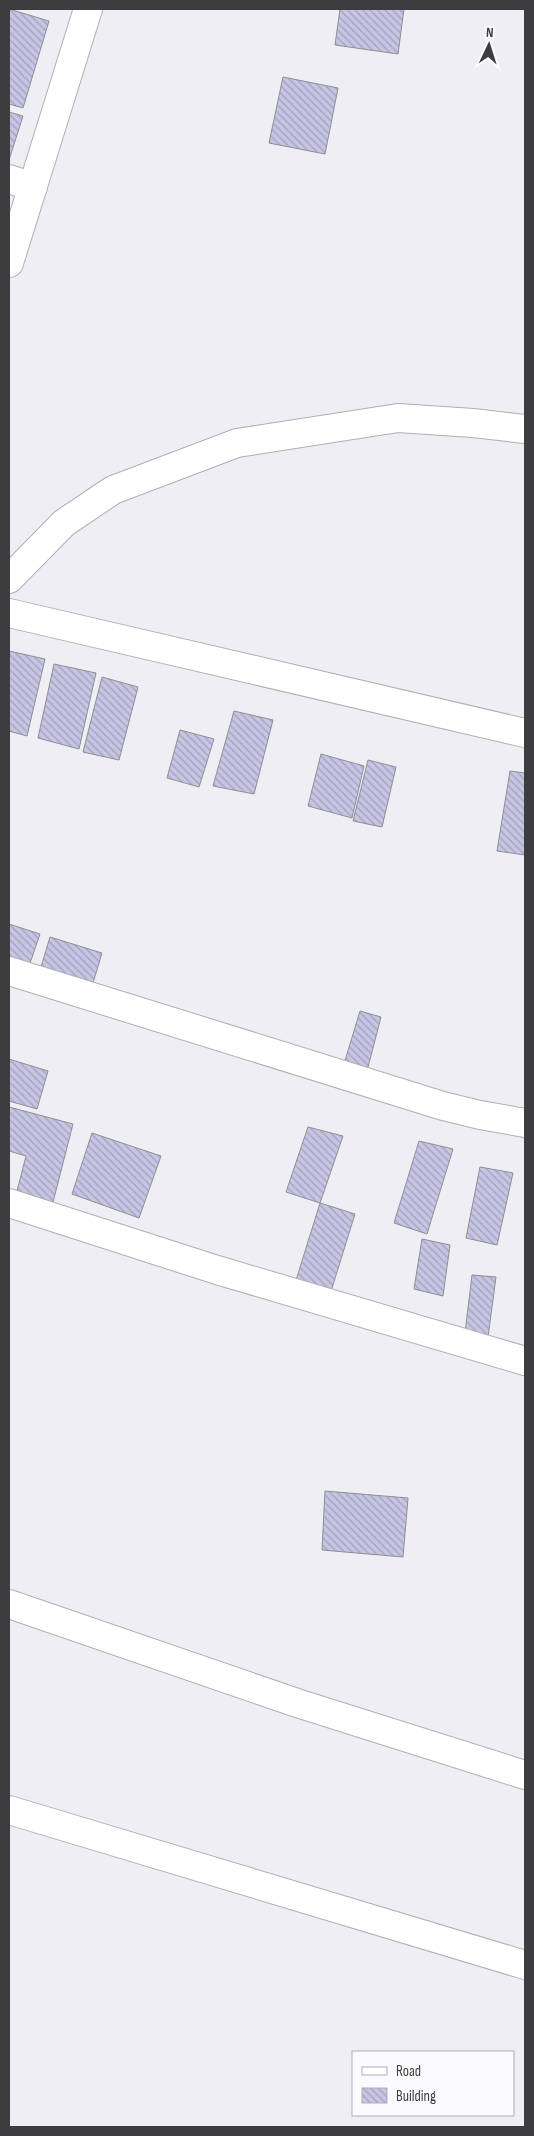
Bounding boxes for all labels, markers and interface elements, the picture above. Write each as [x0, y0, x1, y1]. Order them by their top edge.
north arrow [464, 20, 514, 70]
text: N [486, 24, 494, 41]
legend [352, 2051, 514, 2116]
text: Road [396, 2062, 421, 2081]
text: Building [396, 2087, 436, 2106]

